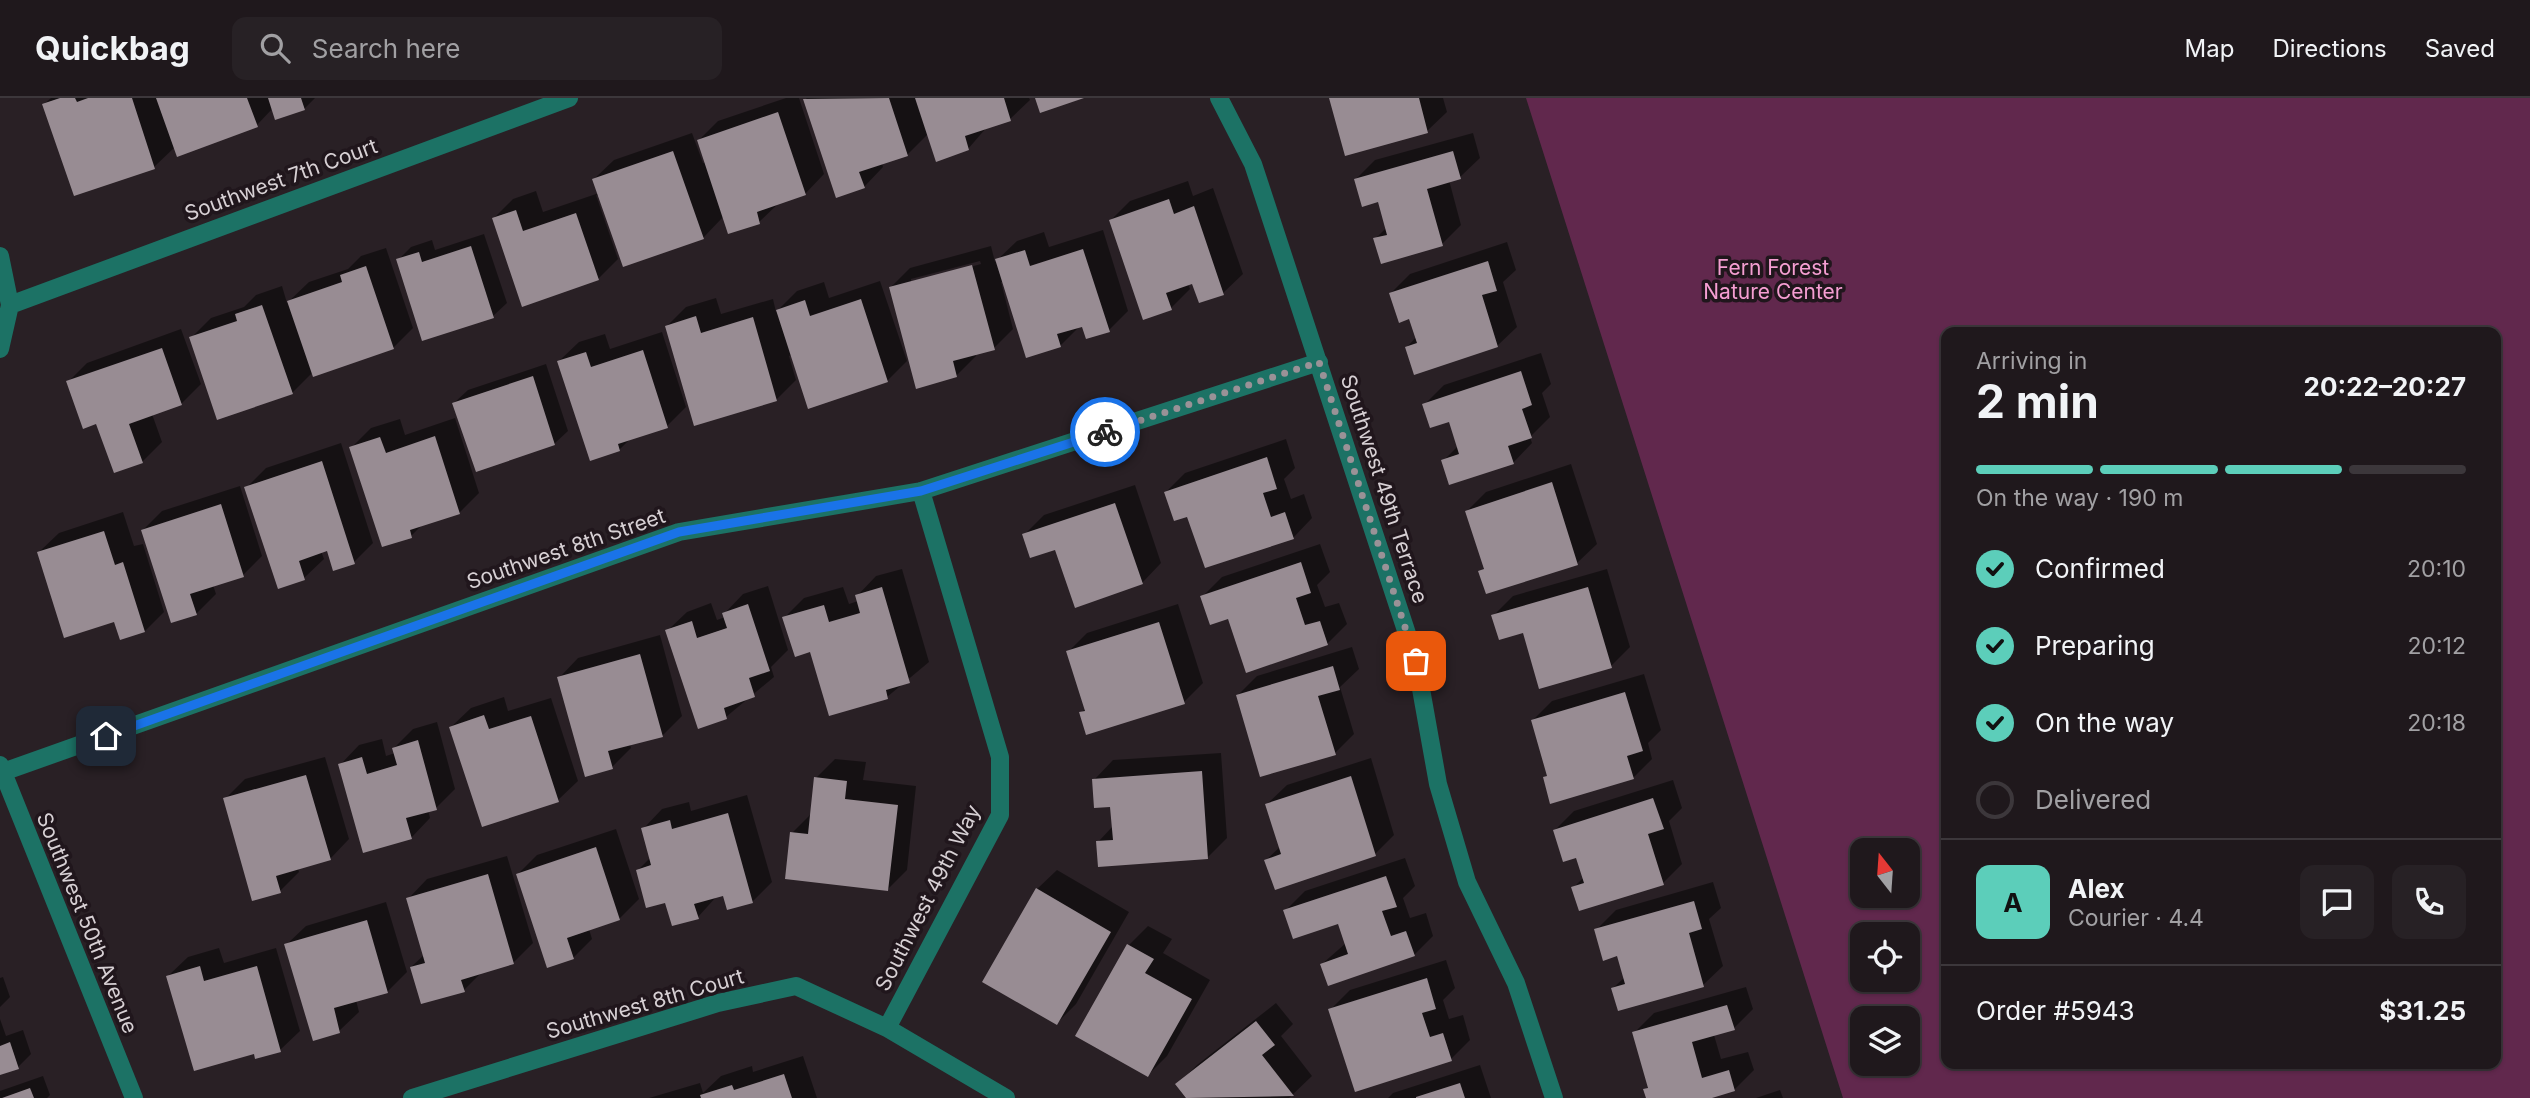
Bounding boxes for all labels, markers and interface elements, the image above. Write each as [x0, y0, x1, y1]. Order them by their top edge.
search box [232, 17, 722, 80]
text: Quickbag [35, 28, 190, 68]
icon: search [256, 29, 294, 67]
text: Search here [312, 33, 460, 64]
text: Map [2185, 34, 2234, 63]
text: Directions [2272, 34, 2387, 63]
text: Saved [2425, 34, 2495, 63]
street label: Southwest 7th Court [181, 133, 381, 226]
park label: Fern Forest Nature Center [1703, 255, 1843, 304]
text: Arriving in [1976, 347, 2087, 375]
street label: Southwest 49th Terrace [1336, 371, 1433, 606]
text: 20:22–20:27 [2304, 371, 2466, 402]
text: 2 min [1976, 373, 2099, 429]
courier [1070, 397, 1140, 467]
icon: bike [1086, 413, 1124, 451]
text: On the way · 190 m [1976, 484, 2183, 512]
street label: Southwest 8th Street [463, 503, 668, 594]
icon: check [1976, 550, 2014, 588]
text: Confirmed [2035, 553, 2165, 584]
text: 20:10 [2407, 555, 2466, 583]
icon: check [1976, 627, 2014, 665]
text: Preparing [2035, 630, 2155, 661]
pin [1386, 631, 1446, 691]
text: 20:12 [2407, 632, 2466, 660]
icon: bag [1397, 642, 1435, 680]
icon: check [1976, 704, 2014, 742]
pin [76, 706, 136, 766]
text: On the way [2035, 707, 2174, 738]
text: 20:18 [2407, 709, 2466, 737]
icon: home [87, 717, 125, 755]
text: Delivered [2035, 784, 2151, 815]
street label: Southwest 49th Way [870, 800, 985, 995]
street label: Southwest 50th Avenue [32, 809, 143, 1037]
north arrow [1850, 838, 1920, 908]
map controls [1850, 838, 1920, 1076]
button: chat [2300, 865, 2374, 939]
button: phone [2392, 865, 2466, 939]
text: Alex [2068, 873, 2125, 904]
text: A [2003, 887, 2023, 918]
text: Courier · 4.4 [2068, 904, 2204, 932]
button: locate [1850, 922, 1920, 992]
street label: Southwest 8th Court [543, 963, 747, 1044]
text: Order #5943 [1976, 995, 2135, 1026]
text: $31.25 [2379, 995, 2466, 1026]
button: layers [1850, 1006, 1920, 1076]

